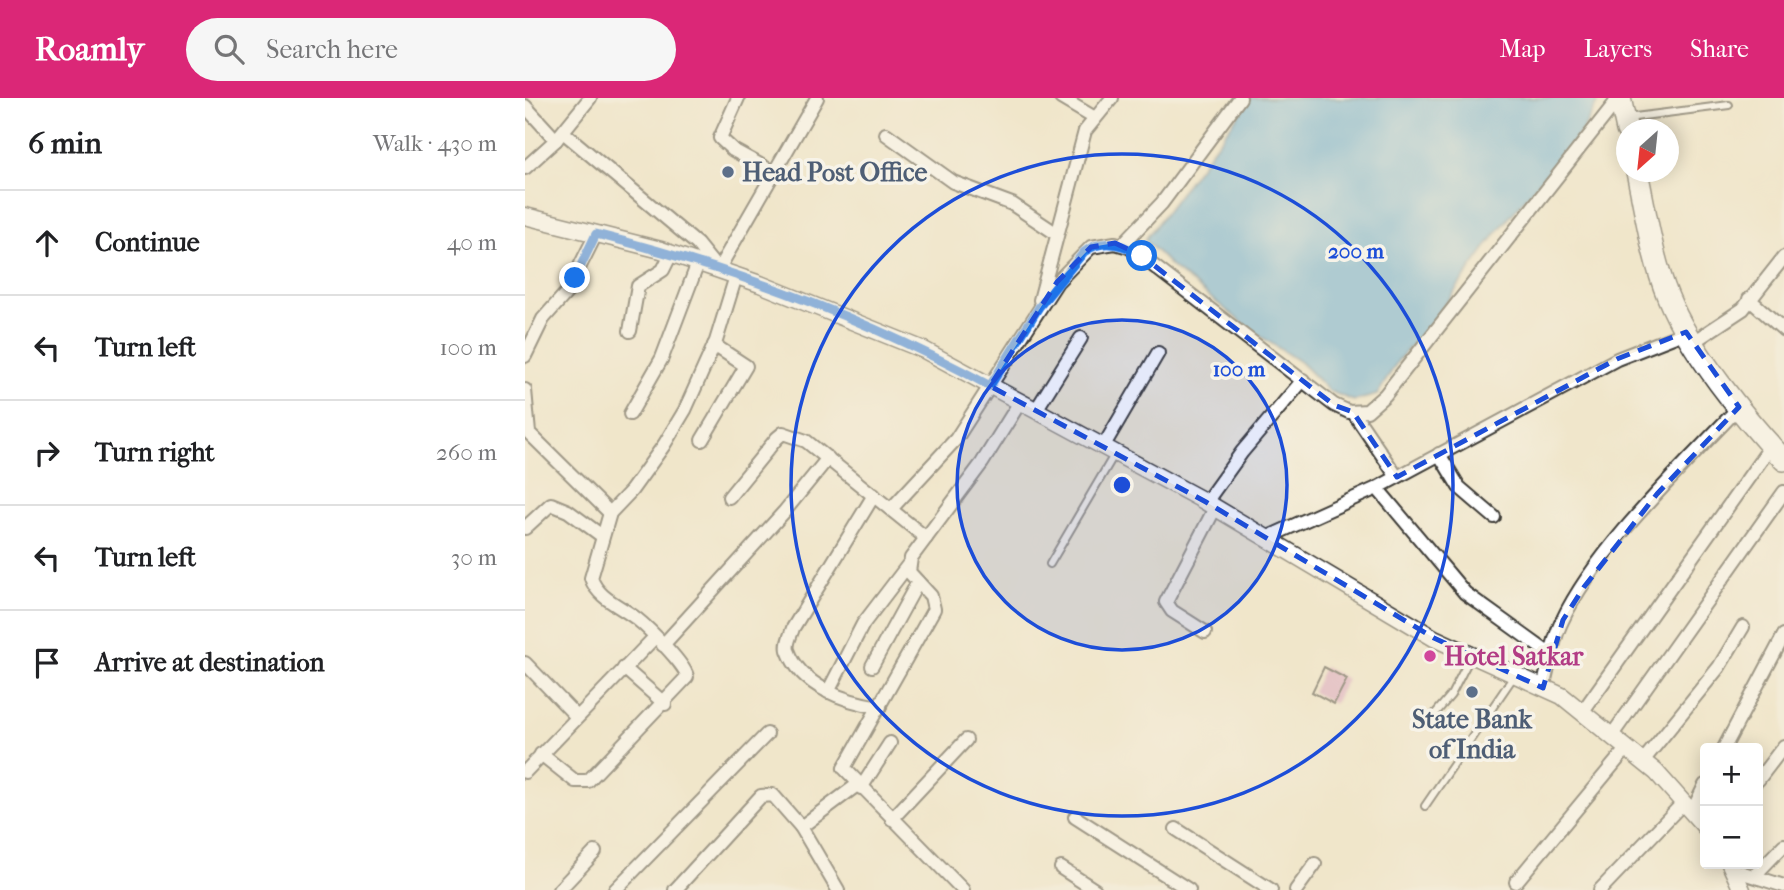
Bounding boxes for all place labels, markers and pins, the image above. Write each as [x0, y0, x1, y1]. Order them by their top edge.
place label: Head Post Office [742, 157, 927, 188]
marker: Head Post Office [720, 164, 736, 180]
centre of rings [1110, 473, 1134, 497]
place label: Hotel Satkar [1444, 641, 1584, 672]
marker: Hotel Satkar [1422, 648, 1438, 664]
marker: State Bank of India [1464, 684, 1480, 700]
place label: State Bank of India [1412, 704, 1534, 765]

